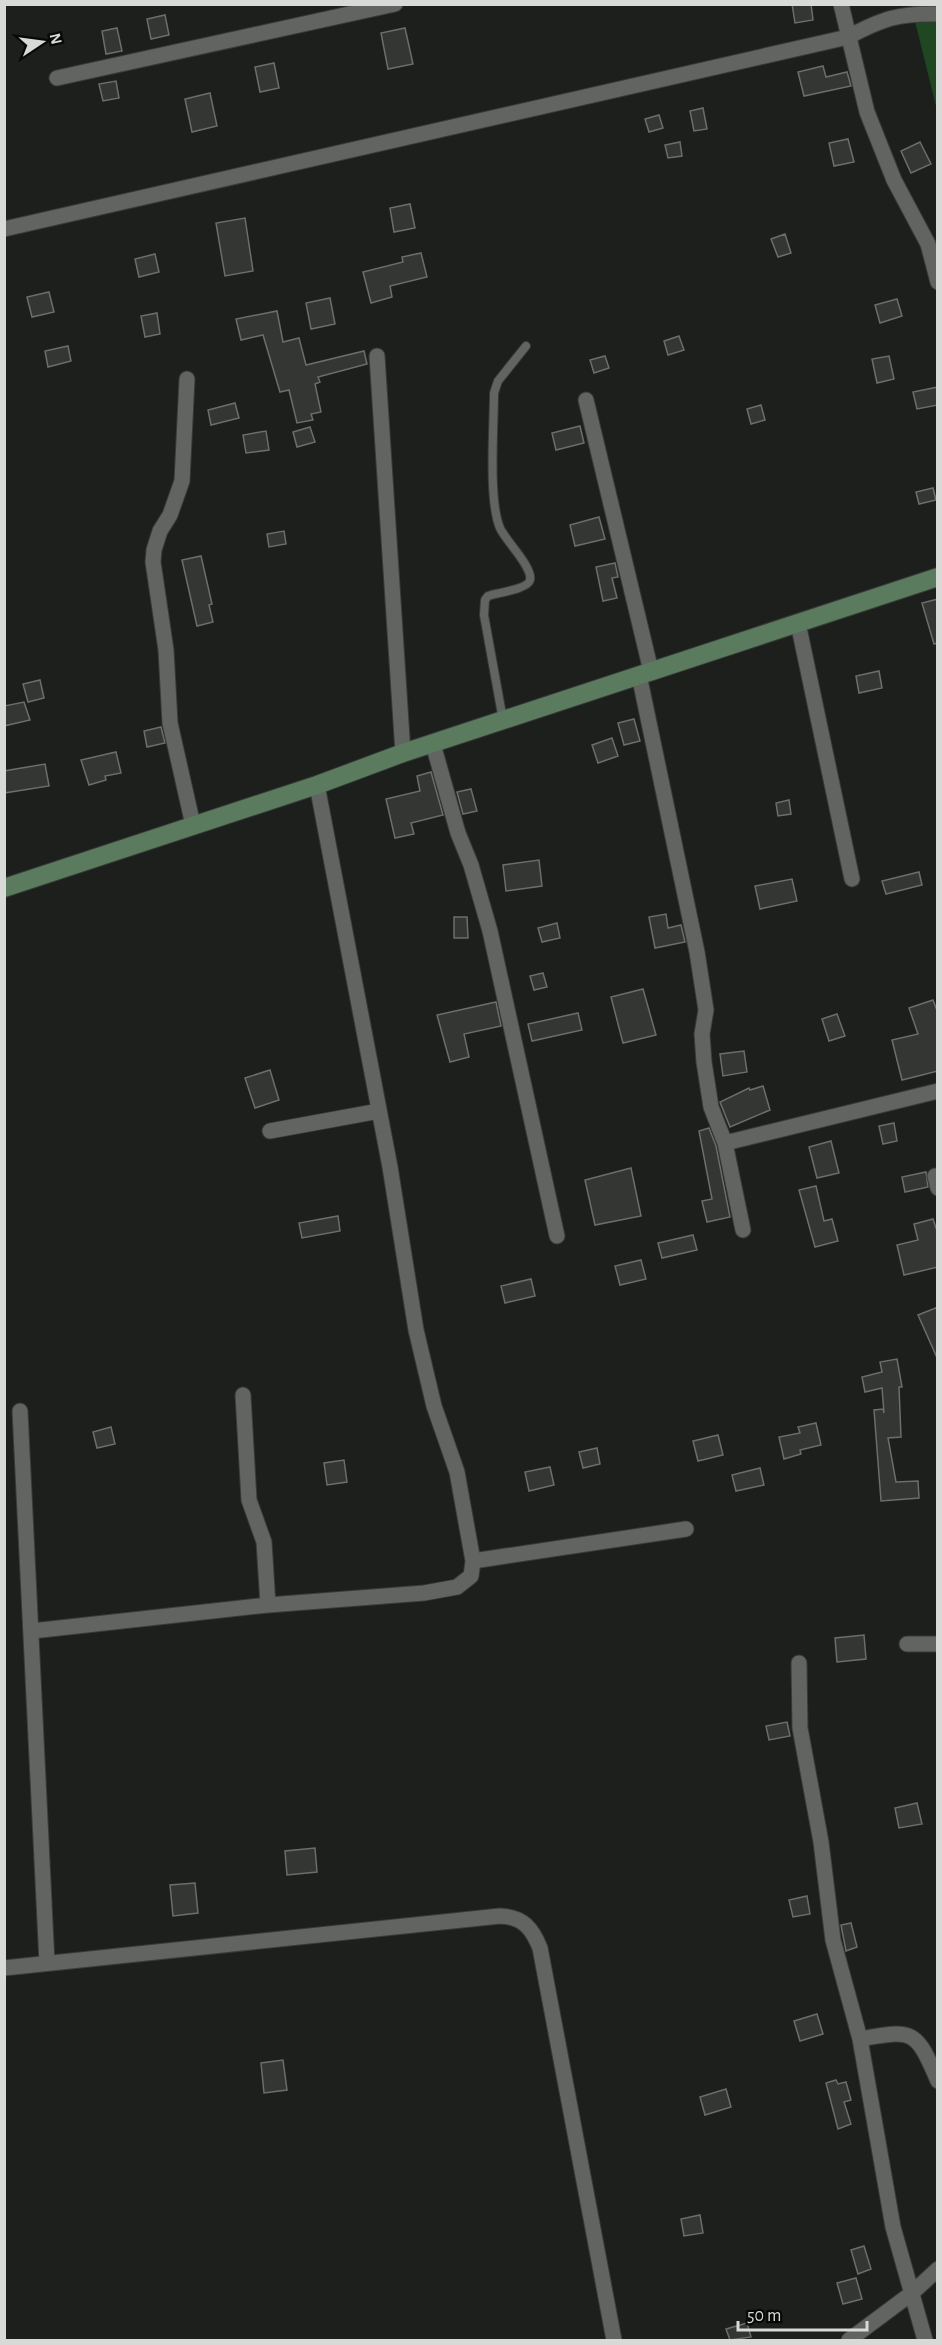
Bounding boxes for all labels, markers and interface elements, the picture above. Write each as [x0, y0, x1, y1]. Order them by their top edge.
north arrow [12, 12, 72, 72]
text: N [47, 32, 65, 46]
scale bar [738, 2294, 867, 2332]
text: 50 m [747, 2307, 781, 2325]

